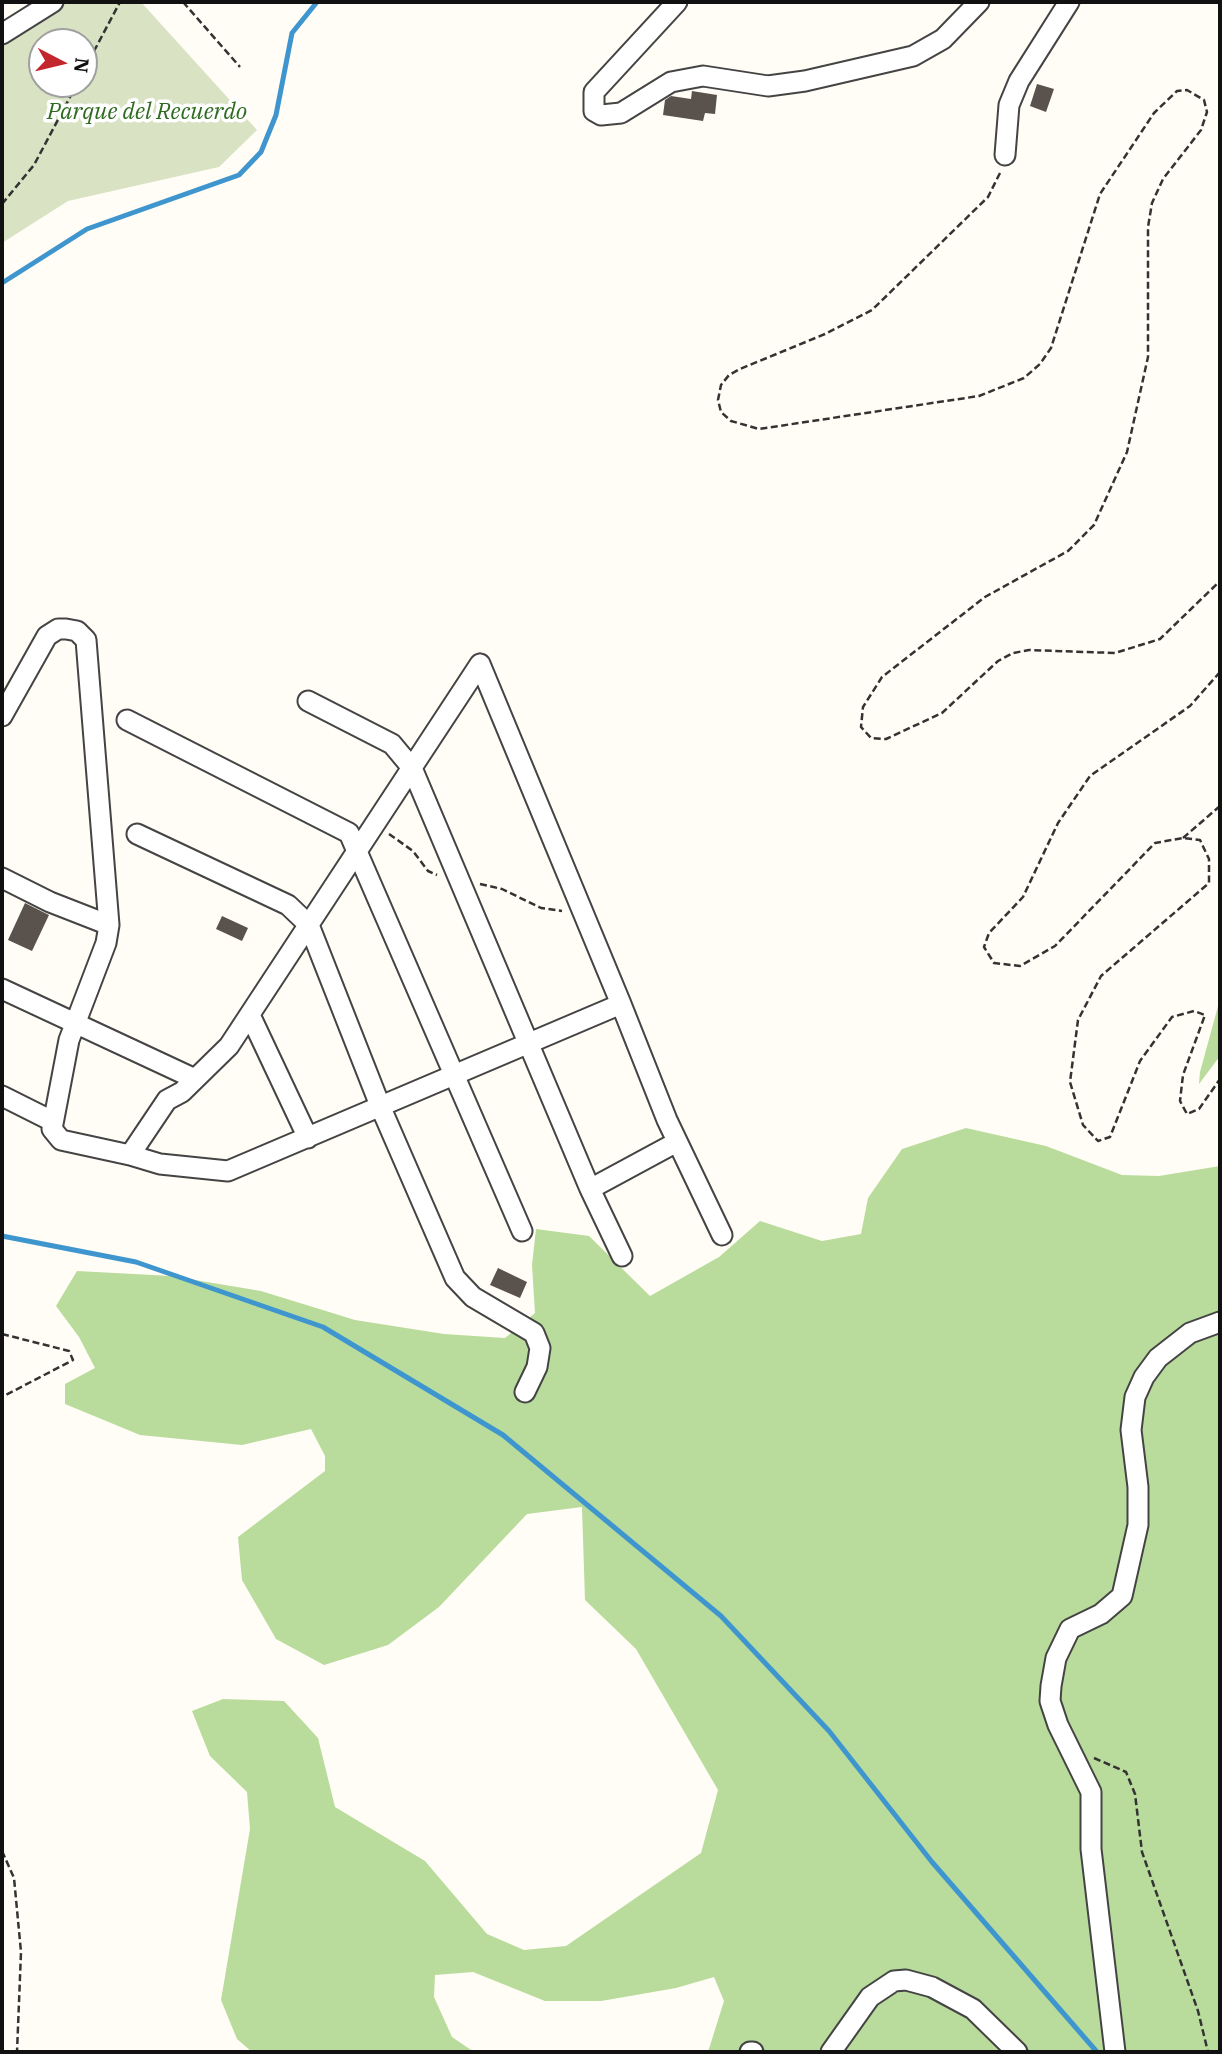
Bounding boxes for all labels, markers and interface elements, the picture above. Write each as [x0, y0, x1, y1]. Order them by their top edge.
north arrow [28, 28, 98, 98]
text: N [69, 56, 95, 74]
park label: Parque del Recuerdo [47, 98, 247, 126]

